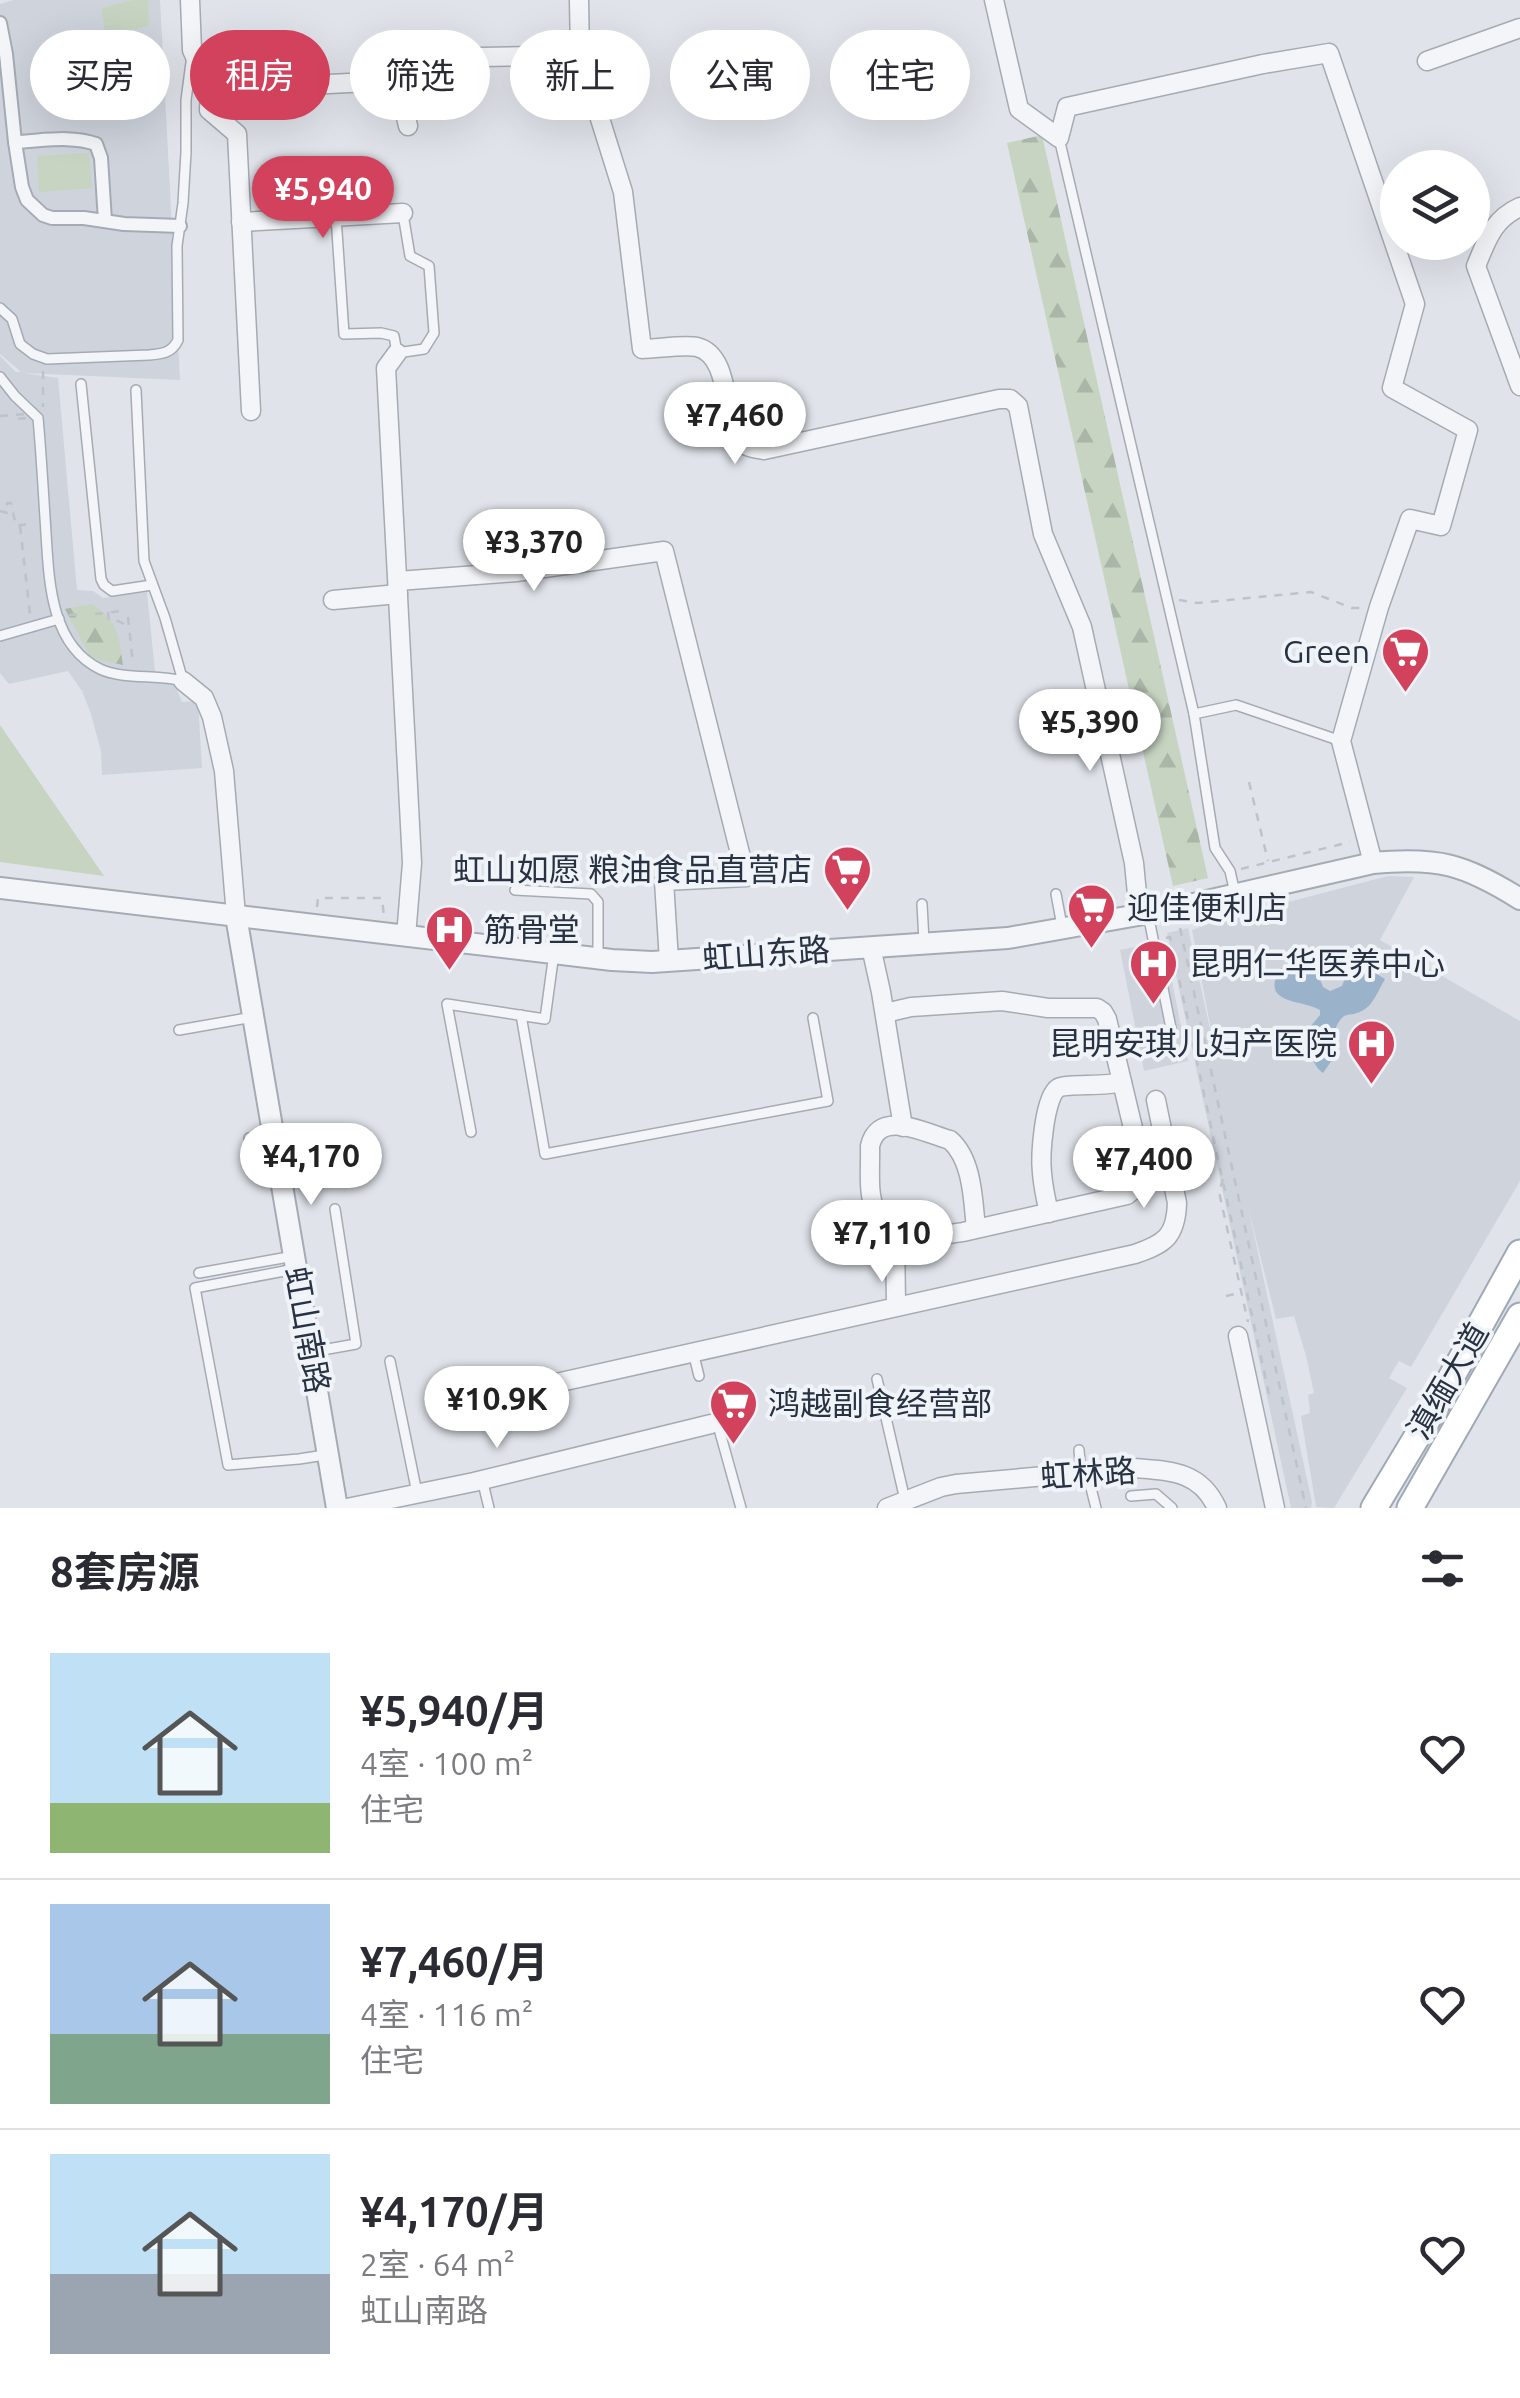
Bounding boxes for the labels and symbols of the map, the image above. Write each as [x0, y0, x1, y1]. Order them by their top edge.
pin: ¥5,940 [242, 156, 404, 241]
pin: ¥7,460 [654, 382, 816, 467]
pin: ¥3,370 [453, 509, 615, 594]
supermarket icon: Green [1379, 626, 1431, 694]
place label: Green [1283, 633, 1370, 669]
pin: ¥5,390 [1009, 689, 1171, 774]
supermarket icon: 虹山如愿 粮油食品直营店 [821, 844, 873, 912]
place label: 虹山如愿 粮油食品直营店 [453, 851, 812, 887]
supermarket icon: 迎佳便利店 [1066, 882, 1118, 950]
place label: 迎佳便利店 [1127, 889, 1287, 925]
hospital icon: 筋骨堂 [423, 904, 475, 972]
place label: 筋骨堂 [484, 911, 580, 947]
street label: 虹山东路 [701, 931, 831, 975]
hospital icon: 昆明仁华医养中心 [1128, 938, 1180, 1006]
place label: 昆明仁华医养中心 [1189, 945, 1445, 981]
hospital icon: 昆明安琪儿妇产医院 [1346, 1018, 1398, 1086]
place label: 昆明安琪儿妇产医院 [1049, 1025, 1337, 1061]
pin: ¥4,170 [230, 1123, 392, 1208]
pin: ¥7,400 [1063, 1126, 1225, 1211]
pin: ¥7,110 [801, 1200, 963, 1285]
street label: 虹山南路 [279, 1264, 337, 1396]
street label: 滇缅大道 [1400, 1316, 1495, 1445]
pin: ¥10.9K [416, 1366, 578, 1451]
supermarket icon: 鸿越副食经营部 [707, 1378, 759, 1446]
place label: 鸿越副食经营部 [768, 1385, 992, 1421]
street label: 虹林路 [1039, 1452, 1137, 1494]

